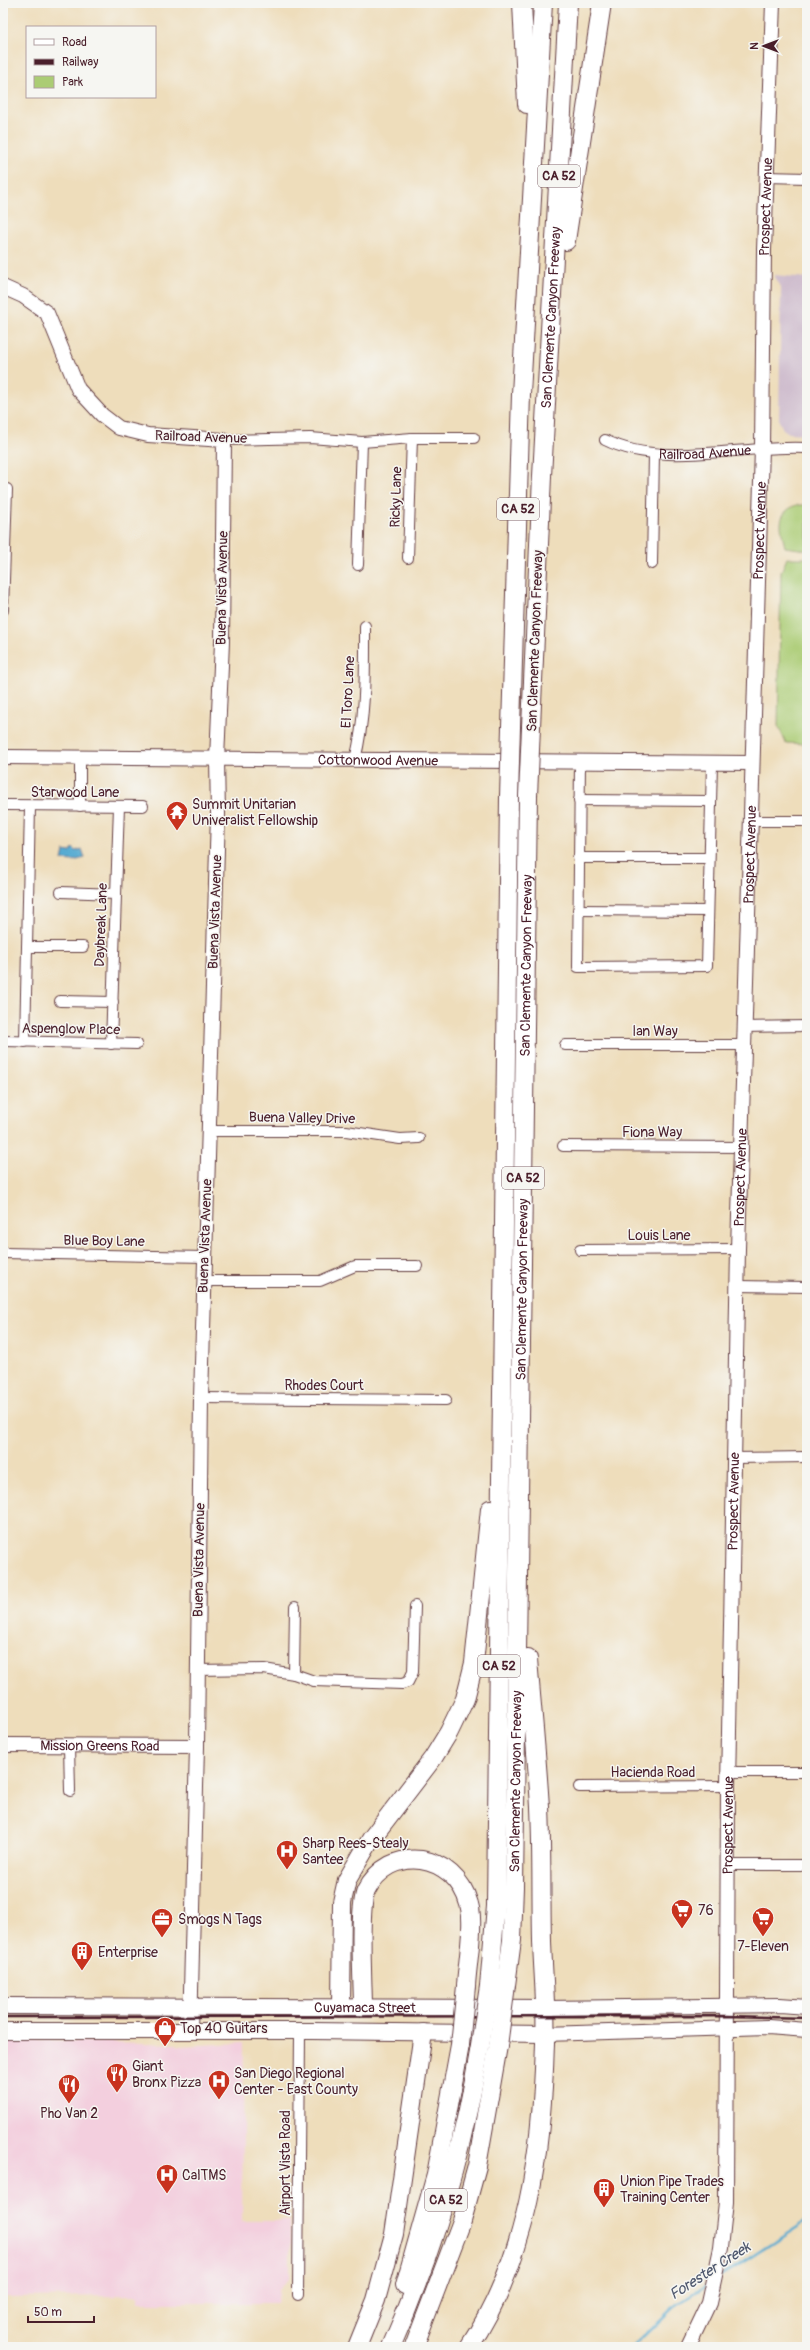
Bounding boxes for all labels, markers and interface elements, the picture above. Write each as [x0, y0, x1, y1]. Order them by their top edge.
legend [26, 26, 156, 98]
north arrow [744, 26, 784, 66]
text: Road [62, 35, 87, 50]
text: N [748, 42, 761, 50]
text: Railway [62, 55, 98, 70]
text: Park [62, 75, 83, 90]
street label: Prospect Avenue [755, 157, 776, 256]
road number: CA 52 [538, 165, 580, 187]
street label: San Clemente Canyon Freeway [537, 226, 564, 409]
street label: Railroad Avenue [155, 427, 247, 447]
street label: Railroad Avenue [658, 441, 752, 463]
street label: Ricky Lane [386, 466, 406, 528]
street label: Prospect Avenue [750, 481, 769, 580]
road number: CA 52 [497, 498, 539, 520]
street label: Buena Vista Avenue [213, 531, 231, 645]
street label: San Clemente Canyon Freeway [523, 550, 547, 732]
street label: El Toro Lane [338, 655, 358, 729]
street label: Cottonwood Avenue [318, 751, 438, 769]
street label: Starwood Lane [31, 784, 119, 801]
place label: Summit Unitarian Univeralist Fellowship [192, 796, 318, 829]
temple icon: Summit Unitarian Univeralist Fellowship [164, 799, 190, 832]
street label: Prospect Avenue [740, 805, 760, 904]
street label: Buena Vista Avenue [205, 854, 225, 969]
street label: San Clemente Canyon Freeway [516, 874, 535, 1057]
street label: Daybreak Lane [91, 883, 111, 967]
street label: Aspenglow Place [22, 1020, 120, 1038]
street label: Ian Way [632, 1023, 678, 1040]
street label: Buena Valley Drive [249, 1109, 355, 1127]
street label: Fiona Way [622, 1124, 682, 1141]
street label: Prospect Avenue [730, 1128, 750, 1227]
road number: CA 52 [502, 1167, 544, 1189]
street label: Buena Vista Avenue [195, 1178, 215, 1293]
street label: San Clemente Canyon Freeway [512, 1198, 531, 1381]
street label: Louis Lane [627, 1227, 691, 1244]
street label: Blue Boy Lane [63, 1232, 145, 1250]
street label: Rhodes Court [284, 1377, 364, 1394]
street label: Prospect Avenue [724, 1452, 743, 1551]
street label: Buena Vista Avenue [190, 1503, 208, 1617]
road number: CA 52 [478, 1655, 520, 1677]
street label: San Clemente Canyon Freeway [506, 1690, 525, 1873]
street label: Mission Greens Road [40, 1737, 160, 1754]
street label: Hacienda Road [611, 1764, 696, 1781]
street label: Prospect Avenue [719, 1776, 737, 1875]
place label: Sharp Rees-Stealy Santee [302, 1835, 409, 1868]
hospital icon: Sharp Rees-Stealy Santee [274, 1838, 300, 1871]
supermarket icon: 76 [669, 1897, 695, 1930]
place label: 76 [698, 1902, 714, 1919]
supermarket icon: 7-Eleven [750, 1905, 776, 1938]
office icon: Smogs N Tags [149, 1906, 175, 1939]
place label: Smogs N Tags [178, 1911, 262, 1928]
place label: 7-Eleven [737, 1938, 789, 1955]
building icon: Enterprise [69, 1939, 95, 1972]
place label: Enterprise [98, 1944, 158, 1961]
street label: Cuyamaca Street [314, 1999, 416, 2016]
shop icon: Top 40 Guitars [152, 2015, 178, 2048]
place label: Top 40 Guitars [180, 2020, 268, 2037]
place label: Giant Bronx Pizza [132, 2058, 201, 2091]
restaurant icon: Giant Bronx Pizza [104, 2061, 130, 2094]
place label: San Diego Regional Center - East County [234, 2065, 358, 2098]
hospital icon: San Diego Regional Center - East County [206, 2068, 232, 2101]
restaurant icon: Pho Van 2 [56, 2072, 82, 2105]
place label: Pho Van 2 [40, 2105, 98, 2122]
street label: Airport Vista Road [277, 2110, 294, 2216]
hospital icon: CalTMS [154, 2162, 180, 2195]
place label: CalTMS [182, 2167, 227, 2184]
place label: Union Pipe Trades Training Center [620, 2173, 725, 2206]
building icon: Union Pipe Trades Training Center [591, 2176, 617, 2209]
road number: CA 52 [425, 2189, 467, 2211]
water label: Forester Creek [666, 2237, 756, 2304]
scale bar [28, 2298, 94, 2324]
text: 50 m [34, 2305, 62, 2320]

